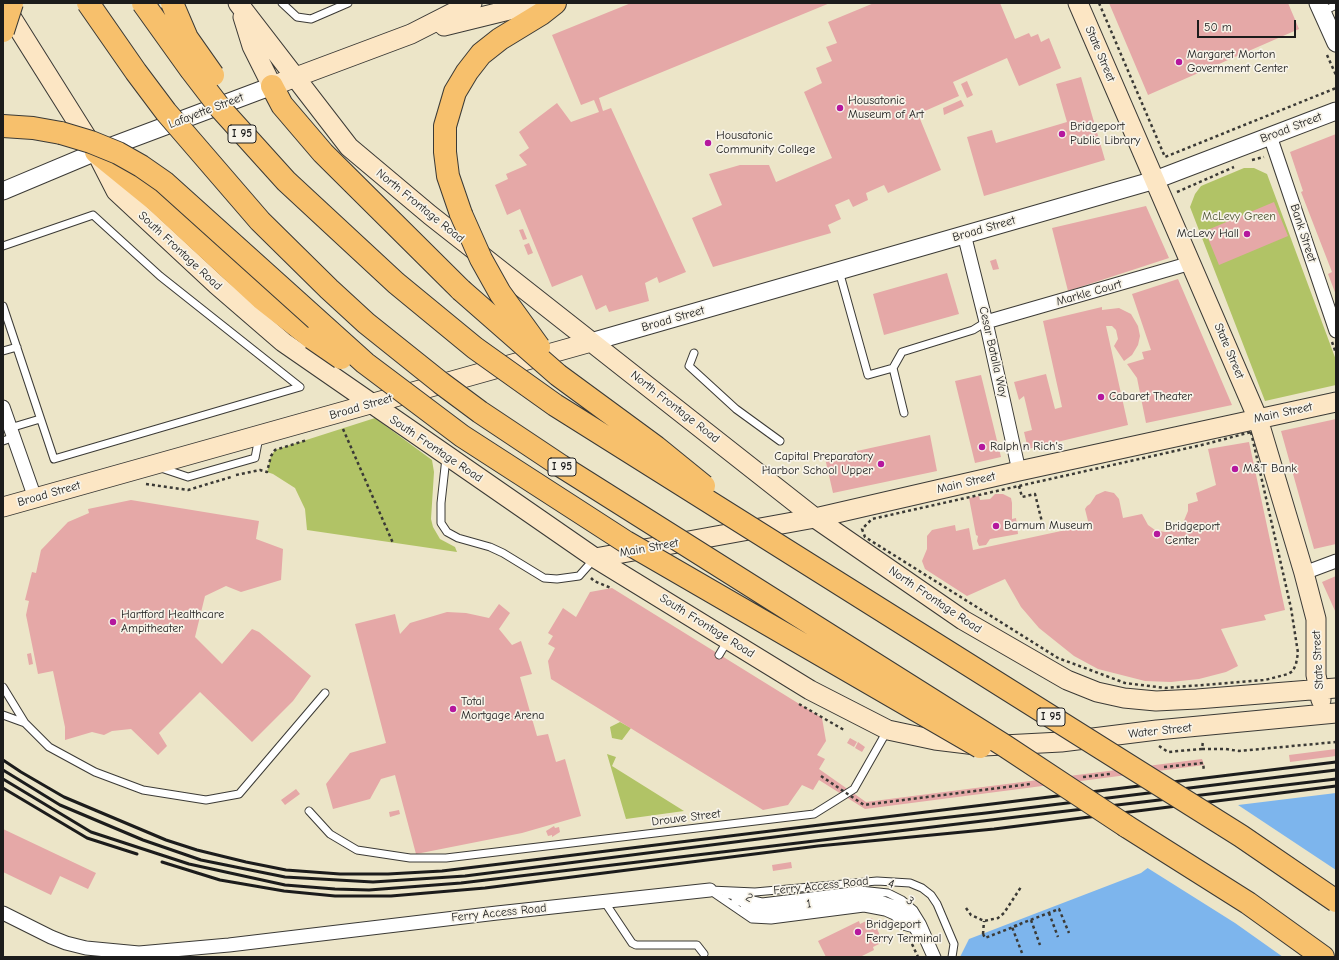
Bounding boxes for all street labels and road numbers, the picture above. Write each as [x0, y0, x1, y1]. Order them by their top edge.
street label: State Street [1082, 24, 1118, 84]
street label: Lafayette Street [167, 90, 245, 132]
street label: Broad Street [1258, 110, 1324, 146]
road number: I 95 [228, 125, 256, 143]
street label: North Frontage Road [373, 166, 467, 246]
street label: Bank Street [1287, 202, 1319, 264]
street label: South Frontage Road [135, 209, 225, 293]
street label: Broad Street [951, 213, 1017, 245]
street label: Markle Court [1055, 277, 1123, 309]
street label: Broad Street [640, 303, 706, 335]
street label: Cesar Batalla Way [976, 305, 1010, 399]
street label: State Street [1211, 321, 1247, 381]
street label: North Frontage Road [628, 368, 722, 446]
street label: Broad Street [328, 391, 394, 423]
street label: Main Street [1252, 400, 1314, 426]
street label: South Frontage Road [387, 413, 485, 485]
road number: I 95 [548, 458, 576, 476]
street label: Main Street [935, 469, 997, 497]
street label: Broad Street [16, 478, 82, 510]
street label: Main Street [618, 536, 680, 560]
street label: North Frontage Road [886, 564, 984, 636]
street label: South Frontage Road [657, 591, 757, 661]
street label: State Street [1309, 630, 1327, 690]
road number: I 95 [1037, 708, 1065, 726]
street label: Water Street [1128, 721, 1192, 741]
street label: Drouve Street [651, 807, 721, 829]
street label: Ferry Access Road [773, 874, 869, 898]
street label: 4 [886, 876, 896, 892]
street label: 2 [743, 890, 755, 906]
street label: 3 [903, 893, 917, 909]
street label: 1 [806, 897, 812, 911]
street label: Ferry Access Road [451, 901, 547, 925]

